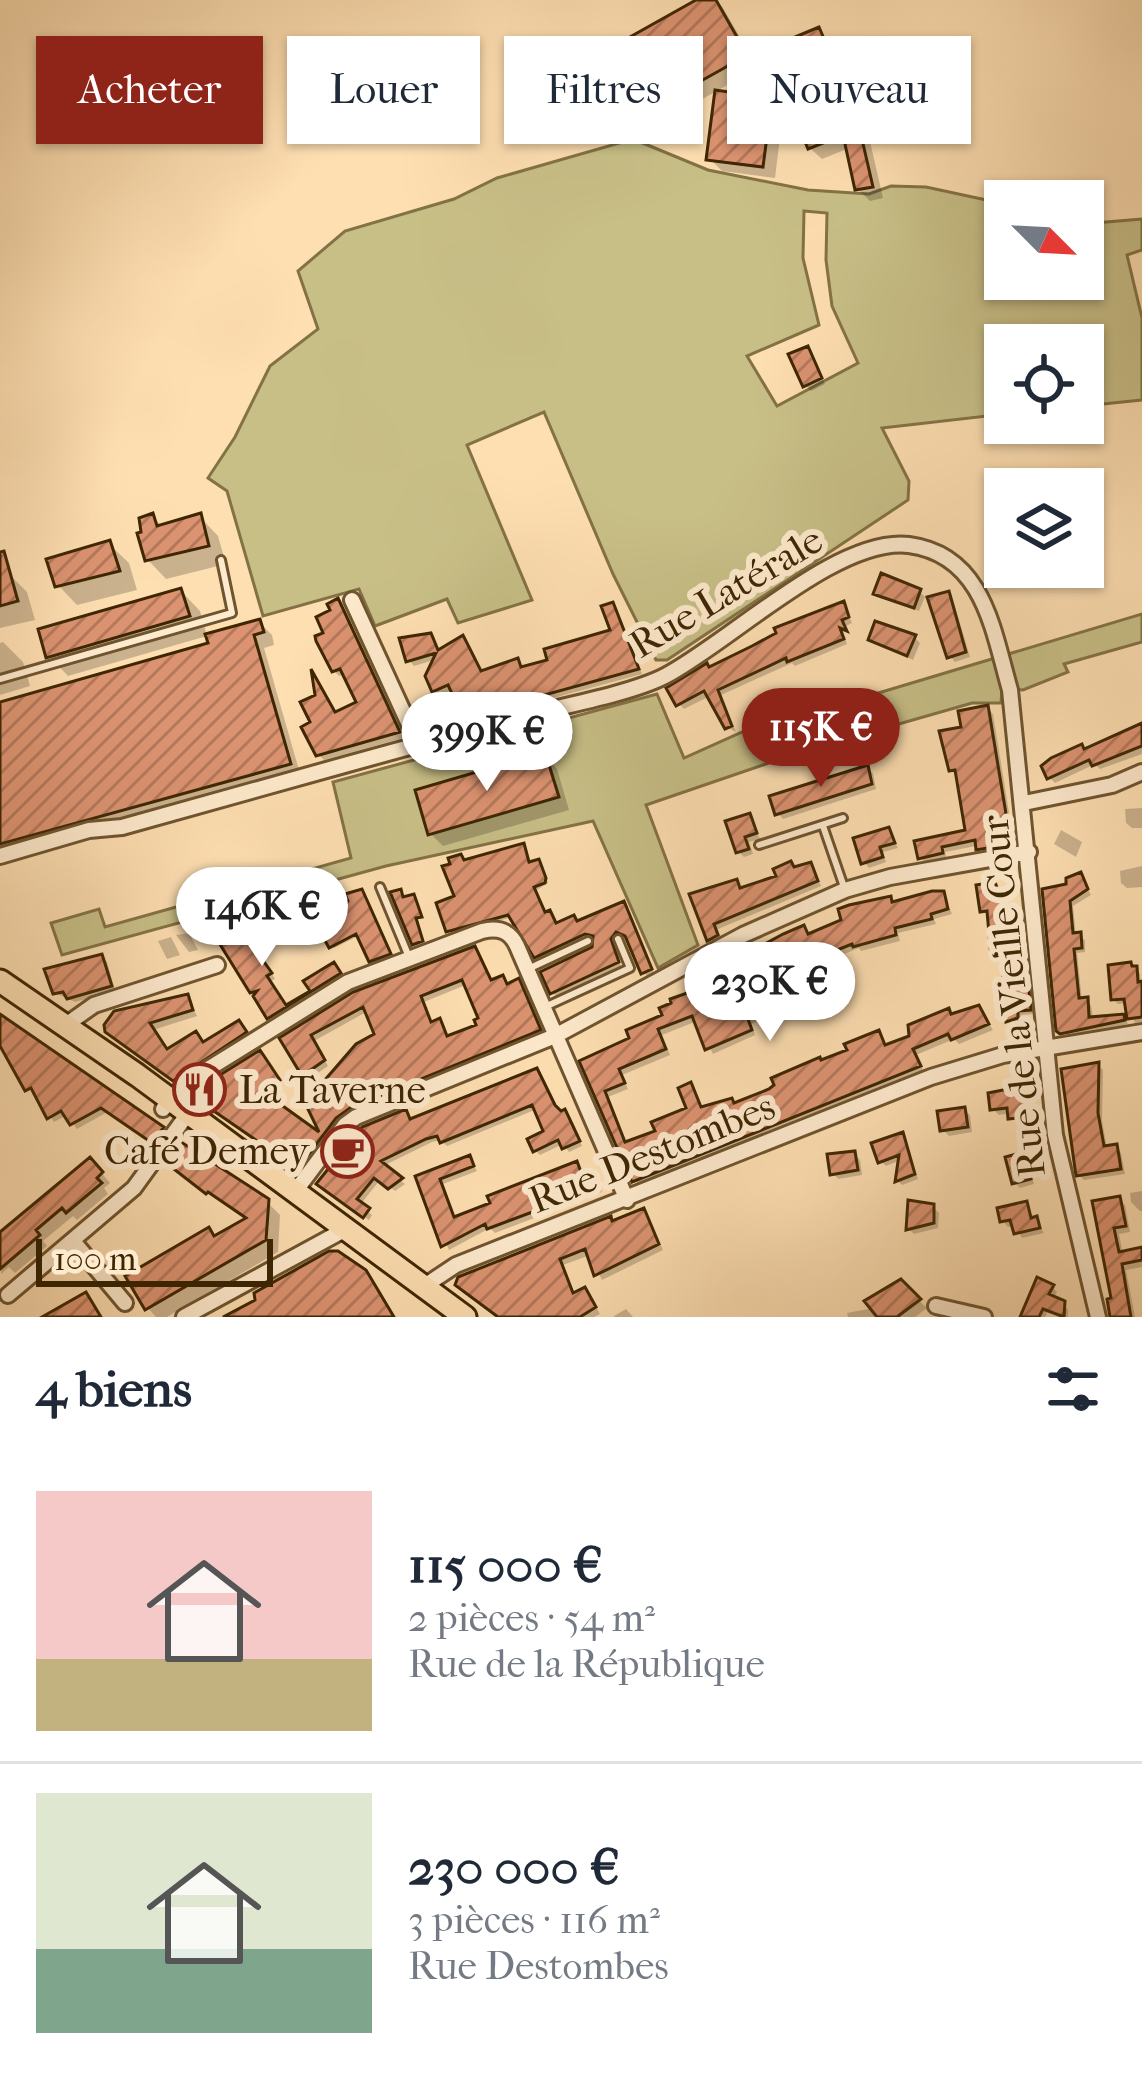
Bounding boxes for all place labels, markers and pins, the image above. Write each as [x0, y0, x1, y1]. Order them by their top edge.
pin: 115K € [723, 688, 919, 790]
pin: 399K € [389, 692, 585, 794]
pin: 146K € [164, 867, 360, 969]
pin: 230K € [672, 942, 868, 1044]
restaurant icon: La Taverne [172, 1062, 228, 1118]
place label: La Taverne [239, 1067, 426, 1113]
cafe icon: Café Demey [320, 1123, 376, 1179]
place label: Café Demey [104, 1128, 310, 1174]

